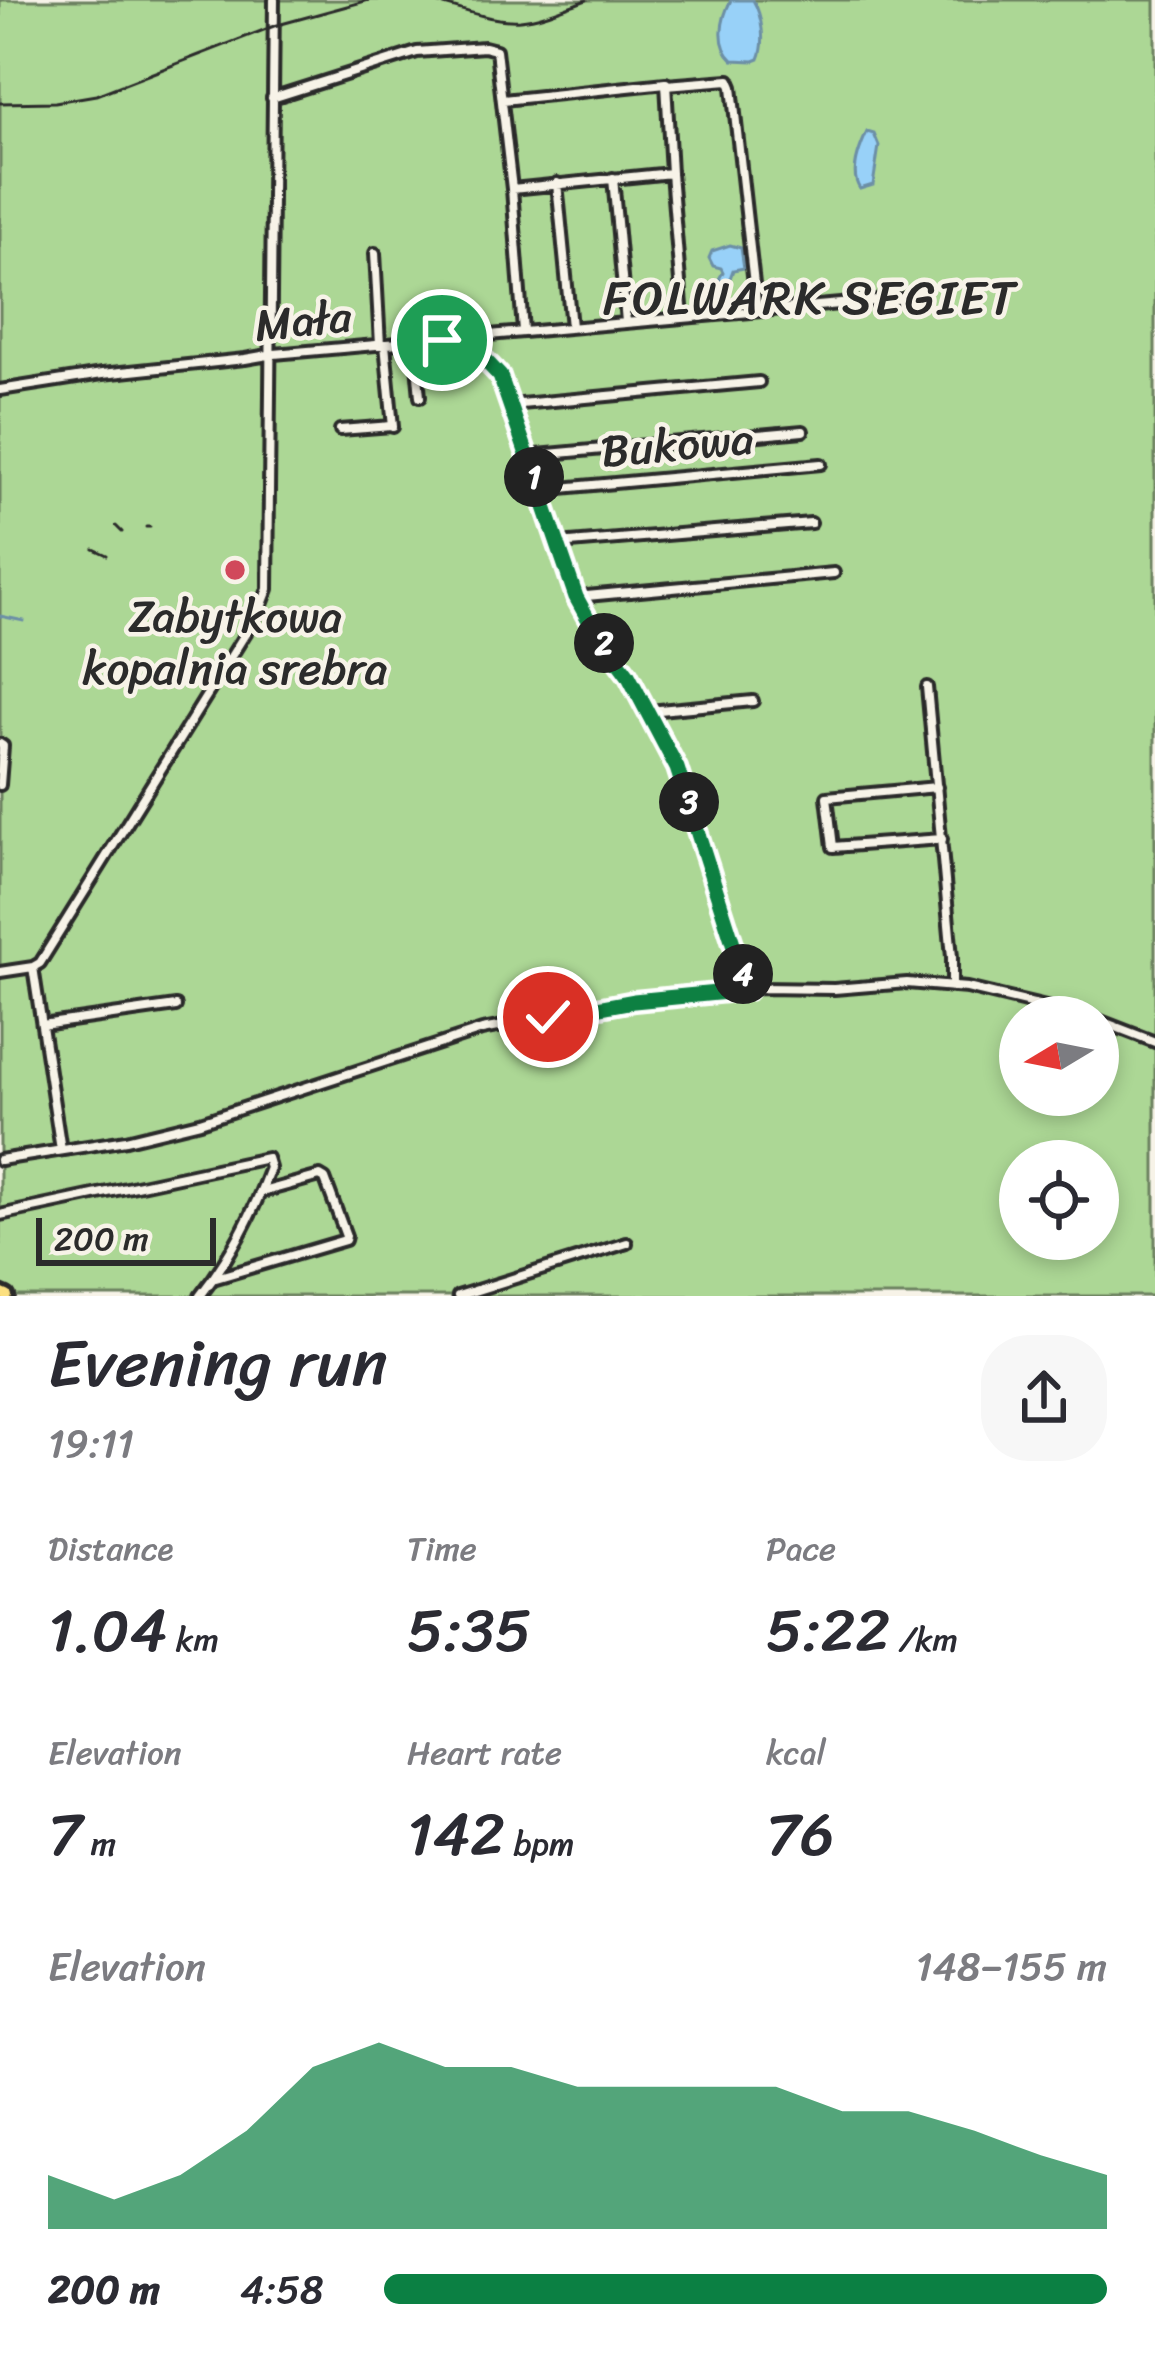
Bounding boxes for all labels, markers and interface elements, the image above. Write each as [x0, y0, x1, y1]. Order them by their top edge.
district label: FOLWARK SEGIET [603, 255, 1019, 340]
street label: Mała [251, 276, 356, 366]
pin [391, 289, 493, 391]
icon: arrive [409, 307, 475, 373]
street label: Bukowa [597, 398, 757, 492]
pin: 1 [504, 447, 564, 507]
text: 1 [527, 448, 541, 506]
marker: Zabytkowa kopalnia srebra [222, 557, 248, 583]
place label: Zabytkowa kopalnia srebra [83, 577, 387, 709]
pin: 2 [574, 613, 634, 673]
text: 2 [594, 614, 614, 672]
pin: 3 [659, 772, 719, 832]
text: 3 [680, 773, 698, 831]
pin: 4 [713, 944, 773, 1004]
text: 4 [733, 945, 753, 1003]
pin [497, 966, 599, 1068]
icon: check [515, 984, 581, 1050]
north arrow [999, 996, 1119, 1116]
map controls [999, 996, 1119, 1260]
button: locate [999, 1140, 1119, 1260]
text: 200 m [54, 1210, 149, 1268]
scale bar [36, 1212, 216, 1265]
text: Evening run [48, 1305, 388, 1422]
button: share [981, 1335, 1107, 1461]
text: 19:11 [48, 1409, 134, 1478]
text: Distance [48, 1520, 173, 1578]
text: Time [407, 1520, 477, 1578]
text: Pace [766, 1520, 836, 1578]
text: 1.04 [48, 1578, 167, 1684]
text: 5:35 [407, 1578, 531, 1684]
text: 5:22 [766, 1578, 890, 1684]
text: km [167, 1611, 219, 1669]
text: /km [890, 1611, 958, 1669]
text: Elevation [48, 1724, 182, 1782]
text: Heart rate [407, 1724, 562, 1782]
text: kcal [766, 1724, 826, 1782]
text: 7 [48, 1782, 82, 1888]
text: 142 [407, 1782, 505, 1888]
text: 76 [766, 1782, 834, 1888]
text: m [82, 1815, 116, 1873]
text: bpm [505, 1815, 574, 1873]
text: Elevation [48, 1932, 206, 2001]
text: 148–155 m [916, 1932, 1107, 2001]
text: 200 m [48, 2255, 160, 2324]
text: 4:58 [240, 2255, 324, 2324]

